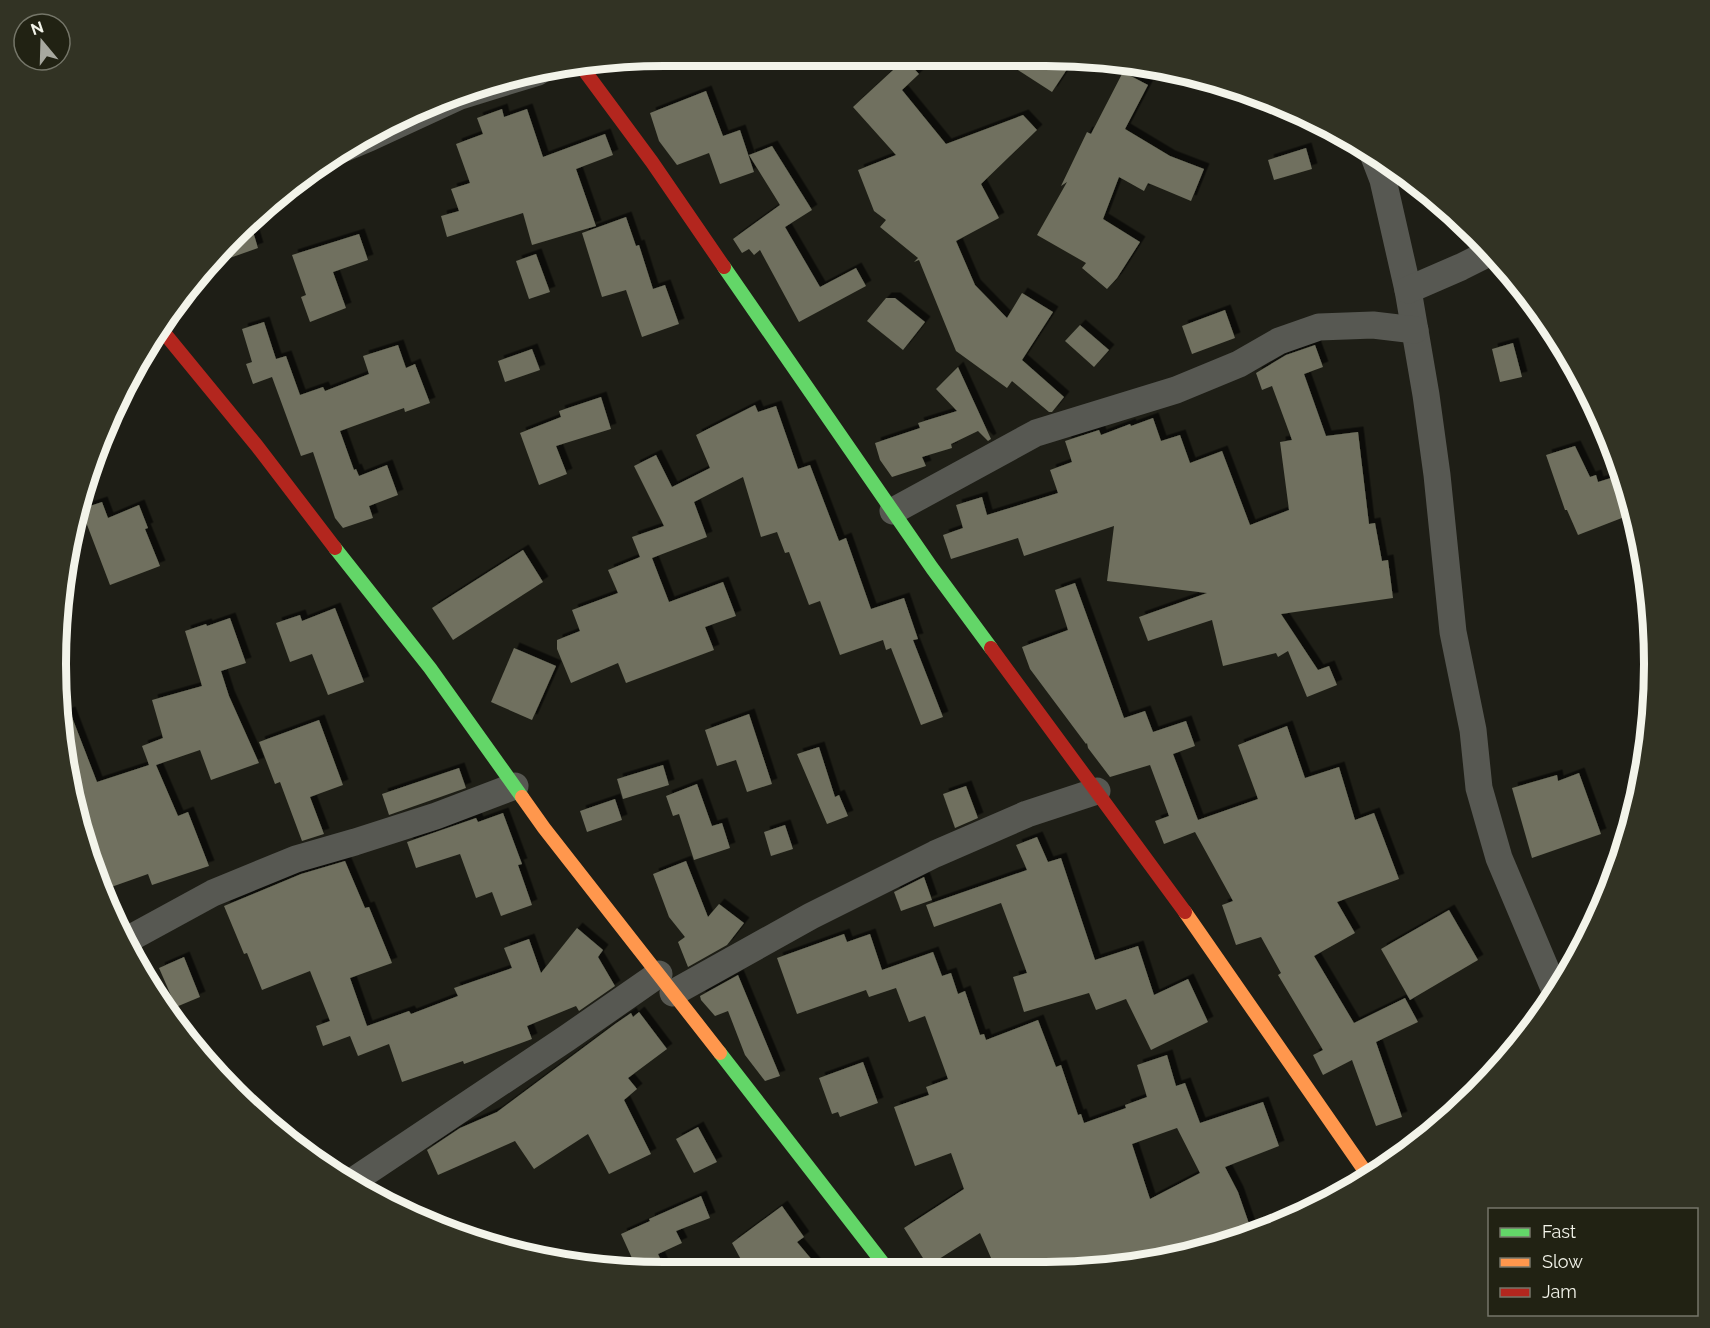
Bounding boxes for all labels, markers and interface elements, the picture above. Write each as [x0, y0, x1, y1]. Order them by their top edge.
north arrow [12, 12, 72, 72]
text: N [28, 17, 46, 39]
legend [1488, 1208, 1698, 1316]
text: Fast [1542, 1221, 1576, 1242]
text: Slow [1542, 1251, 1583, 1272]
text: Jam [1542, 1281, 1577, 1302]

